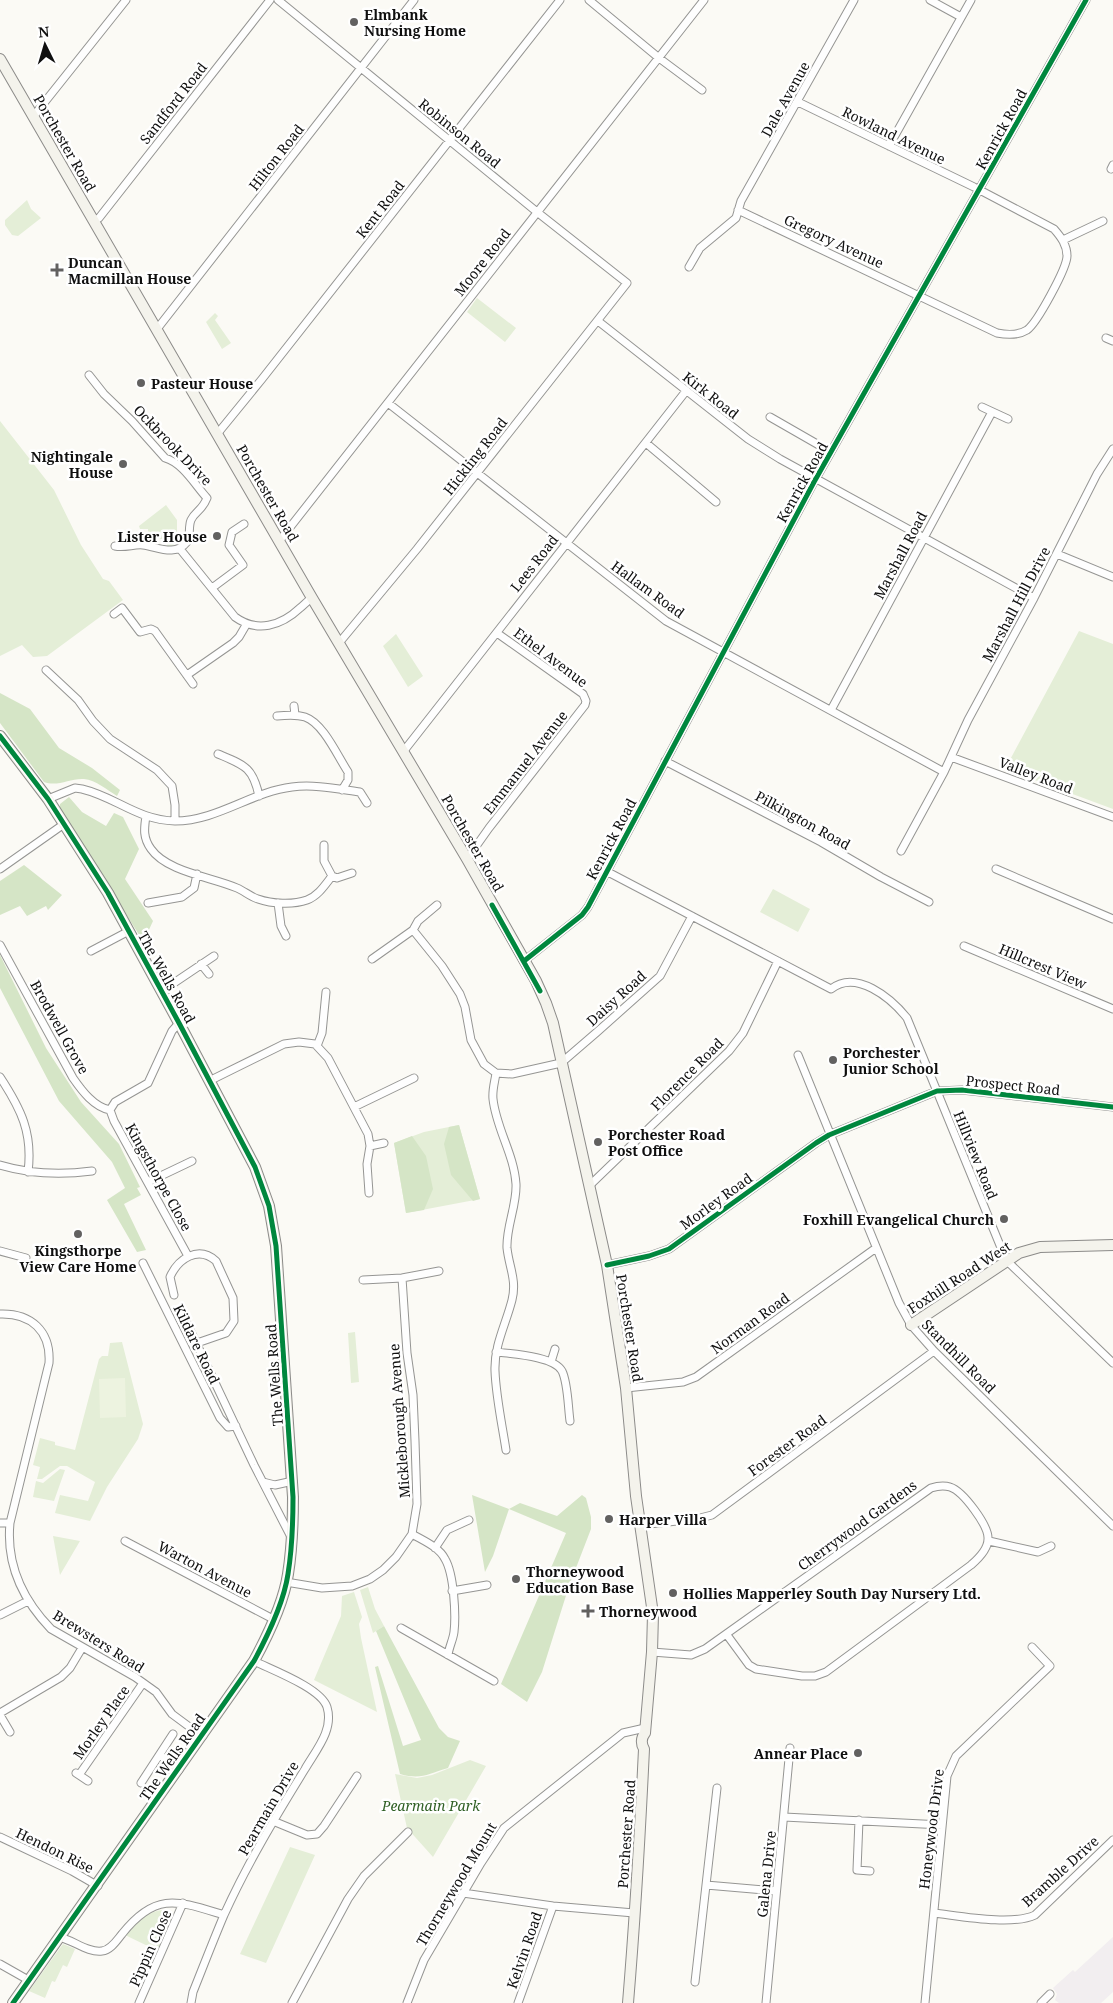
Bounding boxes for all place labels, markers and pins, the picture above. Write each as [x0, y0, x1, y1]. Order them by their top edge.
place label: Elmbank Nursing Home [364, 5, 466, 40]
marker: Elmbank Nursing Home [348, 16, 360, 28]
place label: Duncan Macmillan House [68, 253, 191, 288]
marker: Duncan Macmillan House [50, 263, 64, 277]
place label: Pasteur House [151, 374, 253, 393]
marker: Pasteur House [135, 377, 147, 389]
place label: Nightingale House [31, 447, 113, 482]
marker: Nightingale House [117, 458, 129, 470]
place label: Lister House [117, 527, 207, 546]
marker: Lister House [211, 530, 223, 542]
place label: Porchester Junior School [842, 1043, 939, 1078]
marker: Porchester Junior School [827, 1054, 839, 1066]
place label: Porchester Road Post Office [608, 1125, 725, 1160]
marker: Porchester Road Post Office [592, 1136, 604, 1148]
place label: Foxhill Evangelical Church [803, 1210, 994, 1229]
marker: Foxhill Evangelical Church [998, 1213, 1010, 1225]
marker: Kingsthorpe View Care Home [72, 1228, 84, 1240]
place label: Kingsthorpe View Care Home [20, 1241, 136, 1276]
place label: Harper Villa [619, 1510, 707, 1529]
marker: Harper Villa [603, 1513, 615, 1525]
place label: Thorneywood Education Base [526, 1562, 634, 1597]
marker: Thorneywood Education Base [510, 1573, 522, 1585]
place label: Hollies Mapperley South Day Nursery Ltd. [683, 1584, 981, 1603]
marker: Hollies Mapperley South Day Nursery Ltd. [667, 1587, 679, 1599]
place label: Thorneywood [599, 1602, 697, 1621]
marker: Thorneywood [581, 1604, 595, 1618]
place label: Annear Place [754, 1744, 848, 1763]
marker: Annear Place [852, 1747, 864, 1759]

